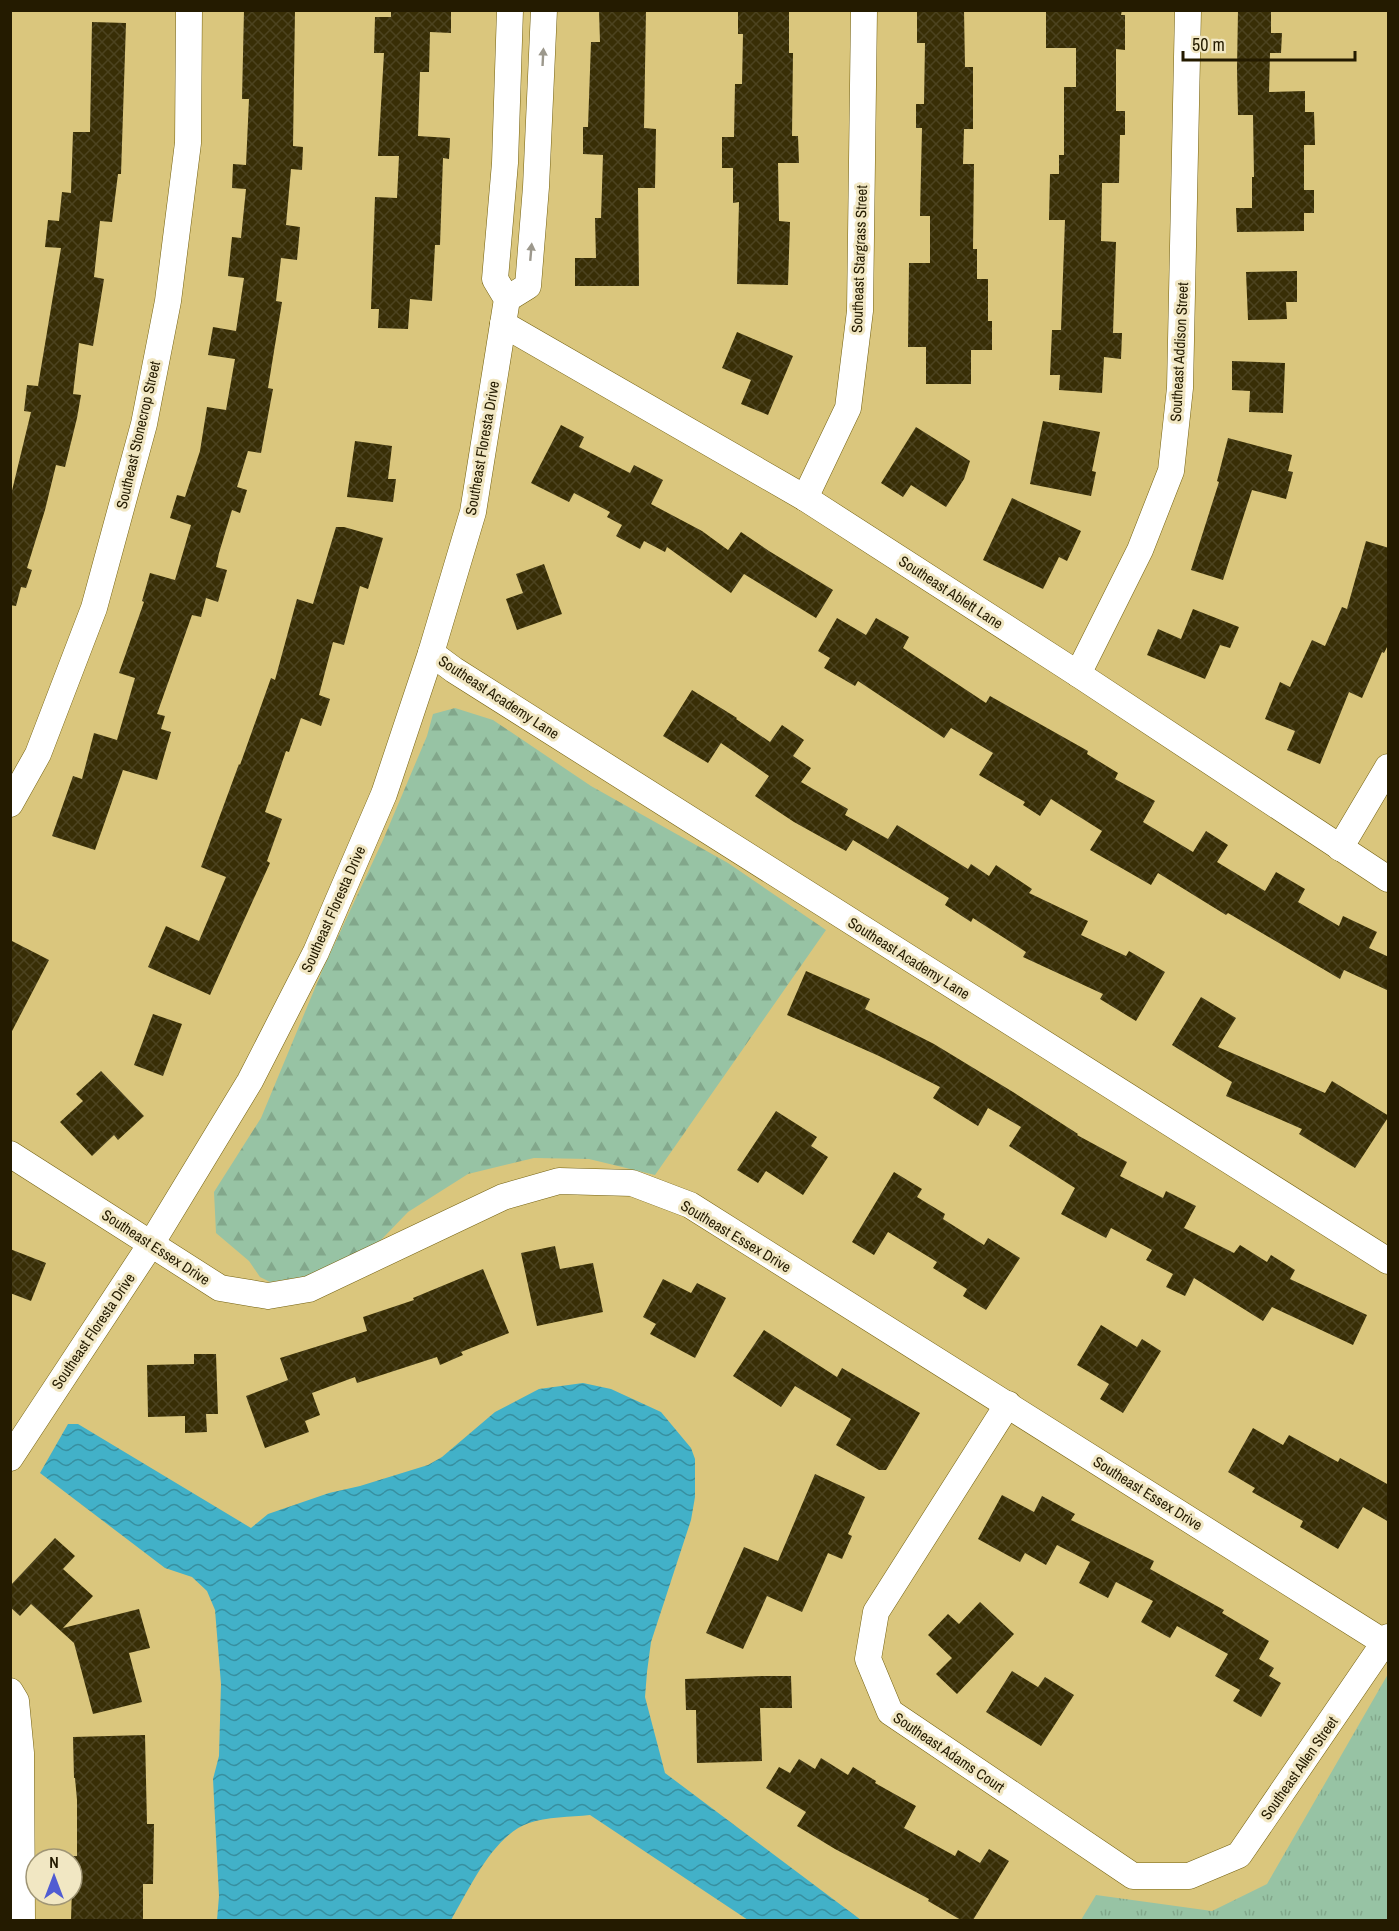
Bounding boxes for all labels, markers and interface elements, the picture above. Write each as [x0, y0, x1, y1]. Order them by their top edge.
scale bar [1183, 24, 1356, 62]
text: 50 m [1192, 32, 1225, 57]
one-way arrow [539, 48, 548, 67]
street label: Southeast Stargrass Street [846, 184, 872, 333]
one-way arrow [526, 242, 536, 261]
street label: Southeast Addison Street [1165, 281, 1193, 422]
street label: Southeast Stonecrop Street [111, 358, 165, 511]
street label: Southeast Floresta Drive [460, 379, 504, 517]
street label: Southeast Ablett Lane [895, 550, 1007, 634]
street label: Southeast Academy Lane [434, 650, 564, 744]
street label: Southeast Floresta Drive [296, 842, 370, 975]
street label: Southeast Academy Lane [844, 912, 974, 1004]
street label: Southeast Essex Drive [677, 1195, 795, 1277]
street label: Southeast Essex Drive [98, 1204, 214, 1290]
street label: Southeast Floresta Drive [46, 1269, 140, 1393]
street label: Southeast Essex Drive [1089, 1451, 1207, 1535]
street label: Southeast Adams Court [889, 1707, 1009, 1797]
street label: Southeast Allen Street [1255, 1712, 1343, 1824]
north arrow [24, 1847, 84, 1907]
text: N [49, 1851, 59, 1873]

